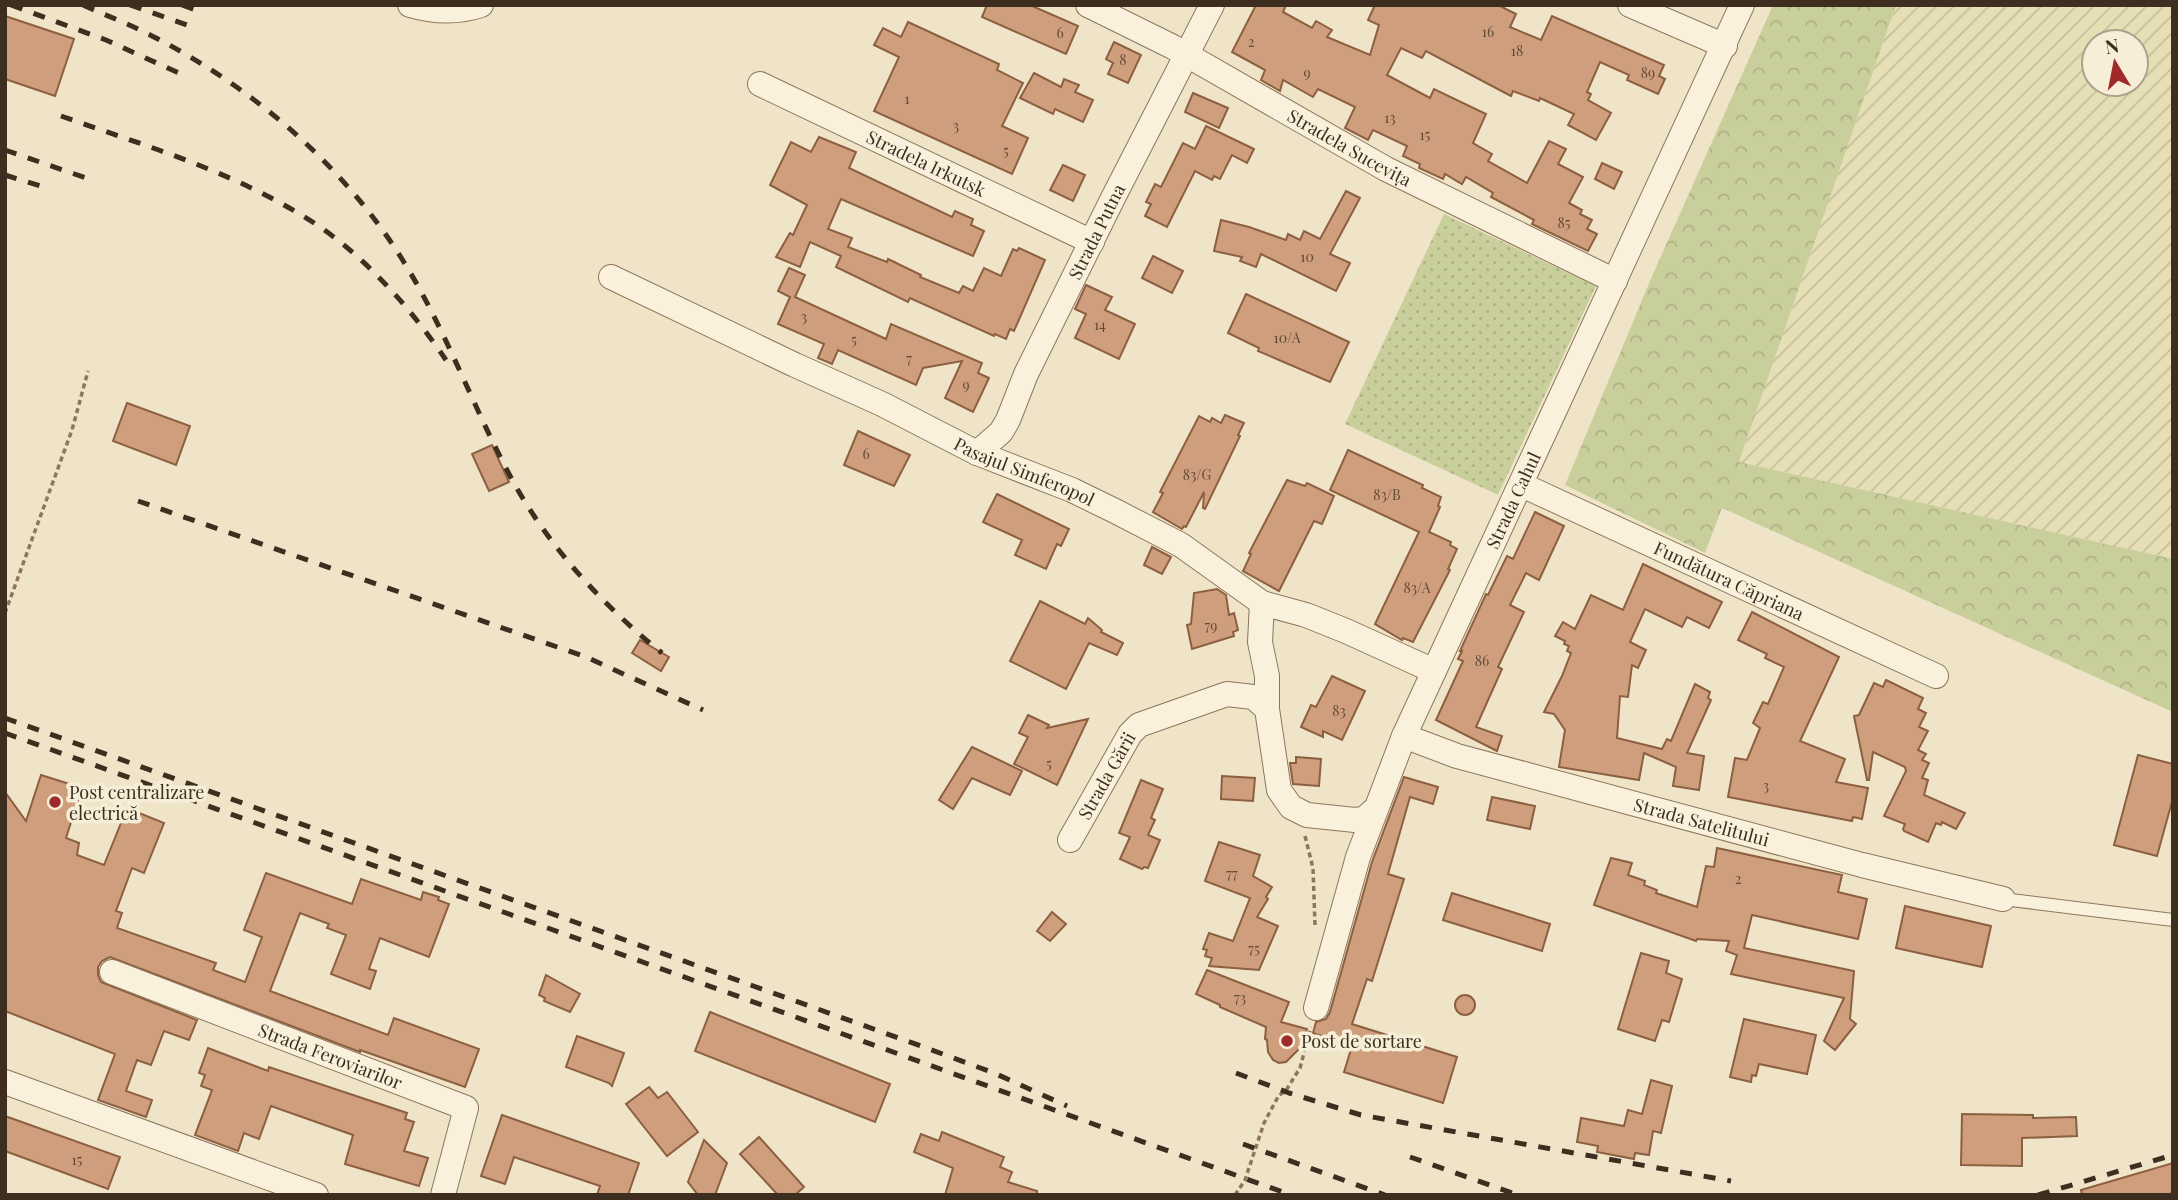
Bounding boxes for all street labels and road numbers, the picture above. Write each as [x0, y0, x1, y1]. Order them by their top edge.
street label: Stradela Sucevița [1283, 103, 1416, 192]
street label: Stradela Irkutsk [863, 124, 990, 202]
street label: Strada Putna [1063, 180, 1130, 284]
street label: Pasajul Simferopol [950, 431, 1099, 511]
street label: Strada Cahul [1480, 448, 1546, 553]
street label: Fundătura Căpriana [1650, 536, 1808, 626]
street label: Strada Gării [1072, 728, 1141, 824]
street label: Strada Satelitului [1631, 792, 1772, 852]
street label: Strada Feroviarilor [255, 1017, 406, 1094]

